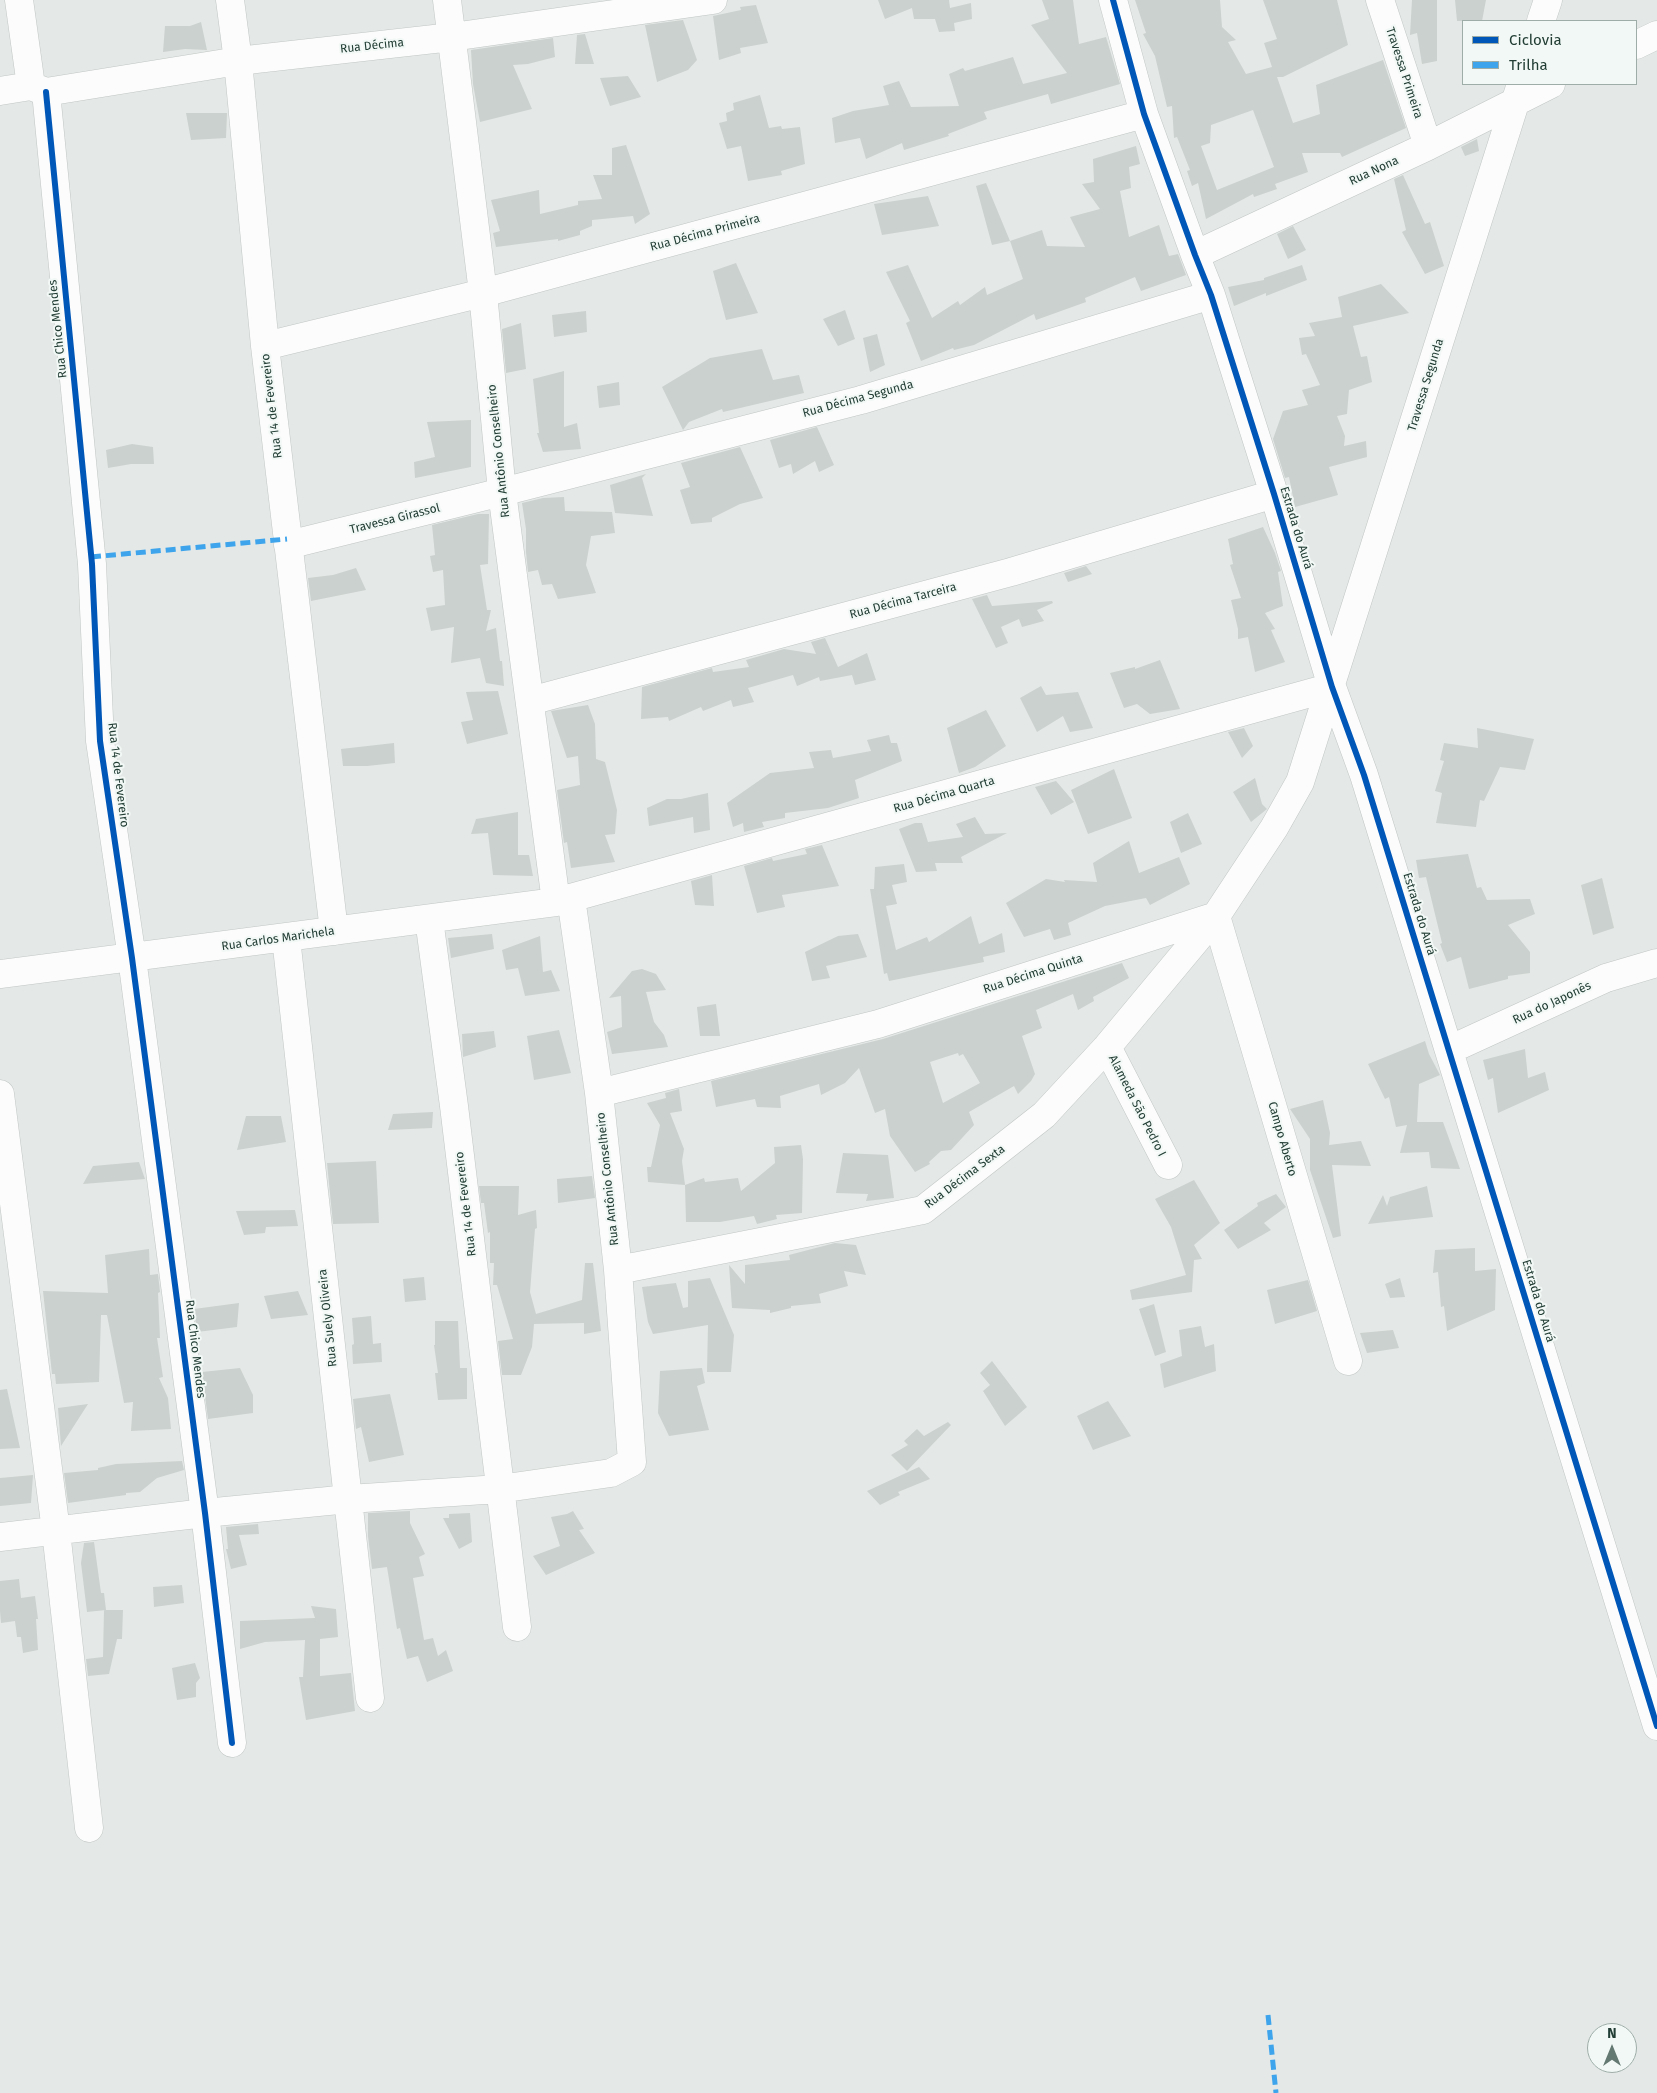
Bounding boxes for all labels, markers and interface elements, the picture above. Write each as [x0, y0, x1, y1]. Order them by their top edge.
legend [1462, 20, 1637, 85]
street label: Travessa Primeira [1382, 26, 1426, 120]
text: Ciclovia [1509, 31, 1562, 49]
street label: Rua Décima [339, 35, 405, 57]
text: Trilha [1509, 56, 1548, 74]
street label: Rua Nona [1347, 153, 1401, 189]
street label: Rua Décima Primeira [649, 211, 761, 255]
street label: Rua Chico Mendes [46, 279, 70, 379]
street label: Travessa Segunda [1405, 337, 1447, 433]
street label: Rua 14 de Fevereiro [258, 353, 286, 459]
street label: Rua Décima Segunda [801, 377, 915, 421]
street label: Rua Antônio Conselheiro [485, 384, 513, 518]
street label: Estrada do Aurá [1277, 485, 1315, 571]
street label: Travessa Girassol [348, 501, 442, 537]
street label: Rua Décima Tarceira [848, 580, 958, 622]
street label: Rua 14 de Fevereiro [104, 722, 132, 828]
street label: Rua Décima Quarta [892, 774, 996, 816]
street label: Estrada do Aurá [1400, 871, 1438, 957]
street label: Rua Carlos Marichela [220, 924, 336, 954]
street label: Rua Décima Quinta [981, 951, 1085, 997]
street label: Rua do Japonês [1511, 979, 1593, 1027]
street label: Alameda São Pedro I [1105, 1053, 1169, 1159]
street label: Campo Aberto [1264, 1100, 1300, 1178]
street label: Rua Antônio Conselheiro [594, 1112, 622, 1246]
street label: Rua Décima Sexta [922, 1142, 1008, 1212]
street label: Rua 14 de Fevereiro [452, 1151, 480, 1257]
street label: Estrada do Aurá [1519, 1258, 1557, 1344]
street label: Rua Suely Oliveira [316, 1268, 340, 1368]
street label: Rua Chico Mendes [182, 1299, 208, 1399]
north arrow [1587, 2023, 1637, 2073]
text: N [1607, 2025, 1617, 2042]

